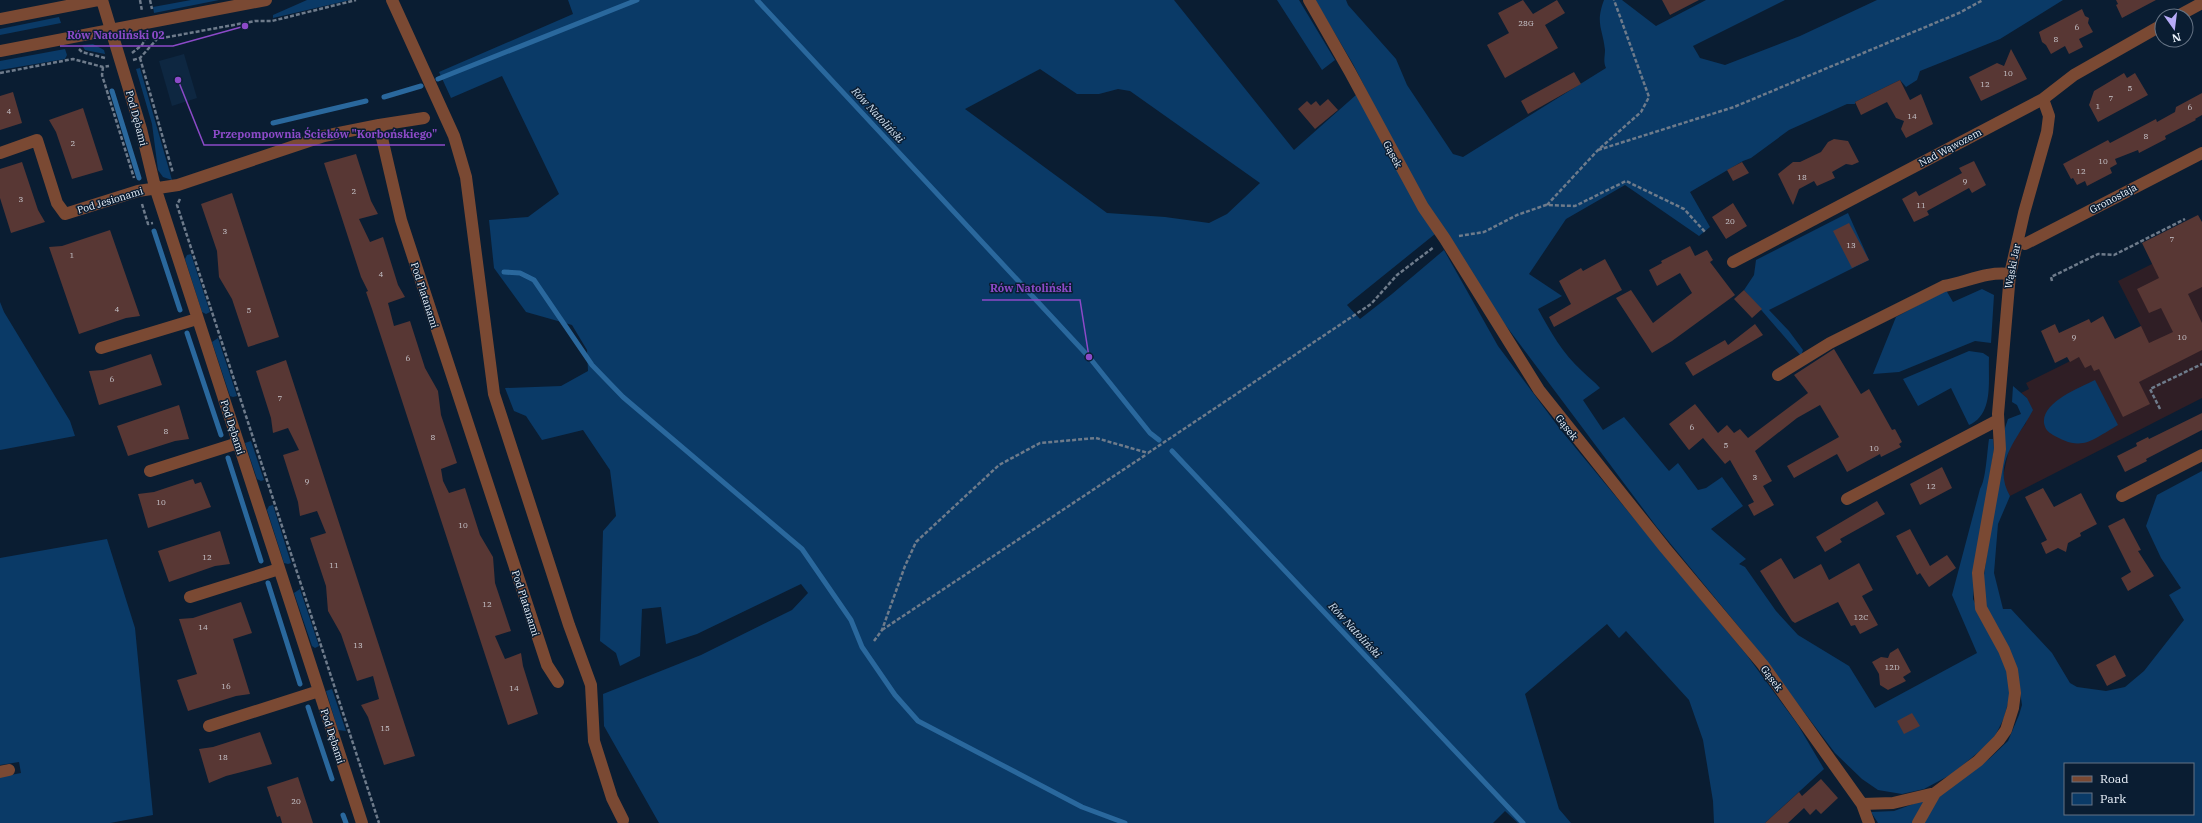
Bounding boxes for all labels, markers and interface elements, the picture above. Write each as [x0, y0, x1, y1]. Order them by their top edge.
north arrow [2154, 8, 2194, 48]
house number: 28G [1518, 18, 1534, 28]
house number: 6 [2075, 22, 2080, 32]
callout: Rów Natoliński 02 [60, 23, 173, 46]
text: Rów Natoliński 02 [67, 28, 165, 42]
text: N [2170, 30, 2182, 46]
house number: 8 [2054, 34, 2059, 44]
house number: 10 [2003, 68, 2013, 78]
house number: 12 [1980, 79, 1990, 89]
house number: 5 [2128, 83, 2133, 93]
water label: Rów Natoliński [848, 84, 908, 146]
street label: Pod Dębami [123, 89, 150, 147]
house number: 7 [2109, 93, 2114, 103]
house number: 1 [2096, 101, 2101, 111]
house number: 6 [2188, 102, 2193, 112]
house number: 4 [7, 106, 12, 116]
house number: 14 [1907, 111, 1917, 121]
callout: Przepompownia Ścieków "Korbońskiego" [204, 122, 445, 145]
street label: Nad Wąwozem [1917, 125, 1984, 169]
text: Przepompownia Ścieków "Korbońskiego" [213, 127, 437, 141]
house number: 8 [2144, 131, 2149, 141]
house number: 2 [71, 138, 76, 148]
street label: Gąsek [1380, 138, 1405, 170]
house number: 10 [2098, 156, 2108, 166]
house number: 12 [2076, 166, 2086, 176]
house number: 18 [1797, 172, 1807, 182]
house number: 9 [1963, 176, 1968, 186]
street label: Gronostaja [2087, 180, 2140, 216]
street label: Pod Jesionami [76, 184, 145, 217]
house number: 2 [352, 186, 357, 196]
house number: 3 [19, 194, 24, 204]
house number: 11 [1916, 200, 1926, 210]
house number: 20 [1725, 216, 1735, 226]
house number: 3 [223, 226, 228, 236]
house number: 7 [2170, 234, 2175, 244]
house number: 13 [1846, 240, 1856, 250]
street label: Wąski Jar [2002, 242, 2023, 289]
house number: 1 [70, 250, 75, 260]
street label: Pod Platanami [408, 261, 441, 330]
house number: 4 [379, 269, 384, 279]
callout: Rów Natoliński [982, 277, 1080, 300]
text: Rów Natoliński [990, 281, 1072, 295]
house number: 4 [115, 304, 120, 314]
house number: 5 [247, 305, 252, 315]
house number: 9 [2072, 332, 2077, 342]
house number: 10 [2177, 332, 2187, 342]
house number: 6 [406, 353, 411, 363]
house number: 6 [110, 374, 115, 384]
house number: 7 [278, 393, 283, 403]
street label: Pod Dębami [218, 398, 247, 456]
street label: Gąsek [1553, 412, 1581, 443]
house number: 6 [1690, 422, 1695, 432]
house number: 8 [164, 426, 169, 436]
house number: 8 [431, 432, 436, 442]
house number: 5 [1724, 440, 1729, 450]
house number: 10 [1869, 443, 1879, 453]
house number: 3 [1753, 472, 1758, 482]
house number: 9 [305, 476, 310, 486]
house number: 12 [1926, 481, 1936, 491]
house number: 10 [156, 497, 166, 507]
house number: 10 [458, 520, 468, 530]
house number: 12 [202, 552, 212, 562]
house number: 11 [329, 560, 339, 570]
street label: Pod Platanami [509, 569, 542, 638]
house number: 12 [482, 599, 492, 609]
water label: Rów Natoliński [1325, 599, 1385, 661]
house number: 12C [1854, 612, 1868, 622]
house number: 14 [198, 622, 208, 632]
house number: 13 [353, 640, 363, 650]
house number: 12D [1884, 662, 1900, 672]
street label: Gąsek [1758, 663, 1786, 694]
house number: 16 [221, 681, 231, 691]
house number: 14 [509, 683, 519, 693]
street label: Pod Dębami [318, 707, 347, 765]
house number: 15 [380, 723, 390, 733]
house number: 18 [218, 752, 228, 762]
legend [2064, 763, 2194, 815]
text: Road [2100, 771, 2129, 786]
text: Park [2100, 791, 2126, 806]
house number: 20 [291, 796, 301, 806]

